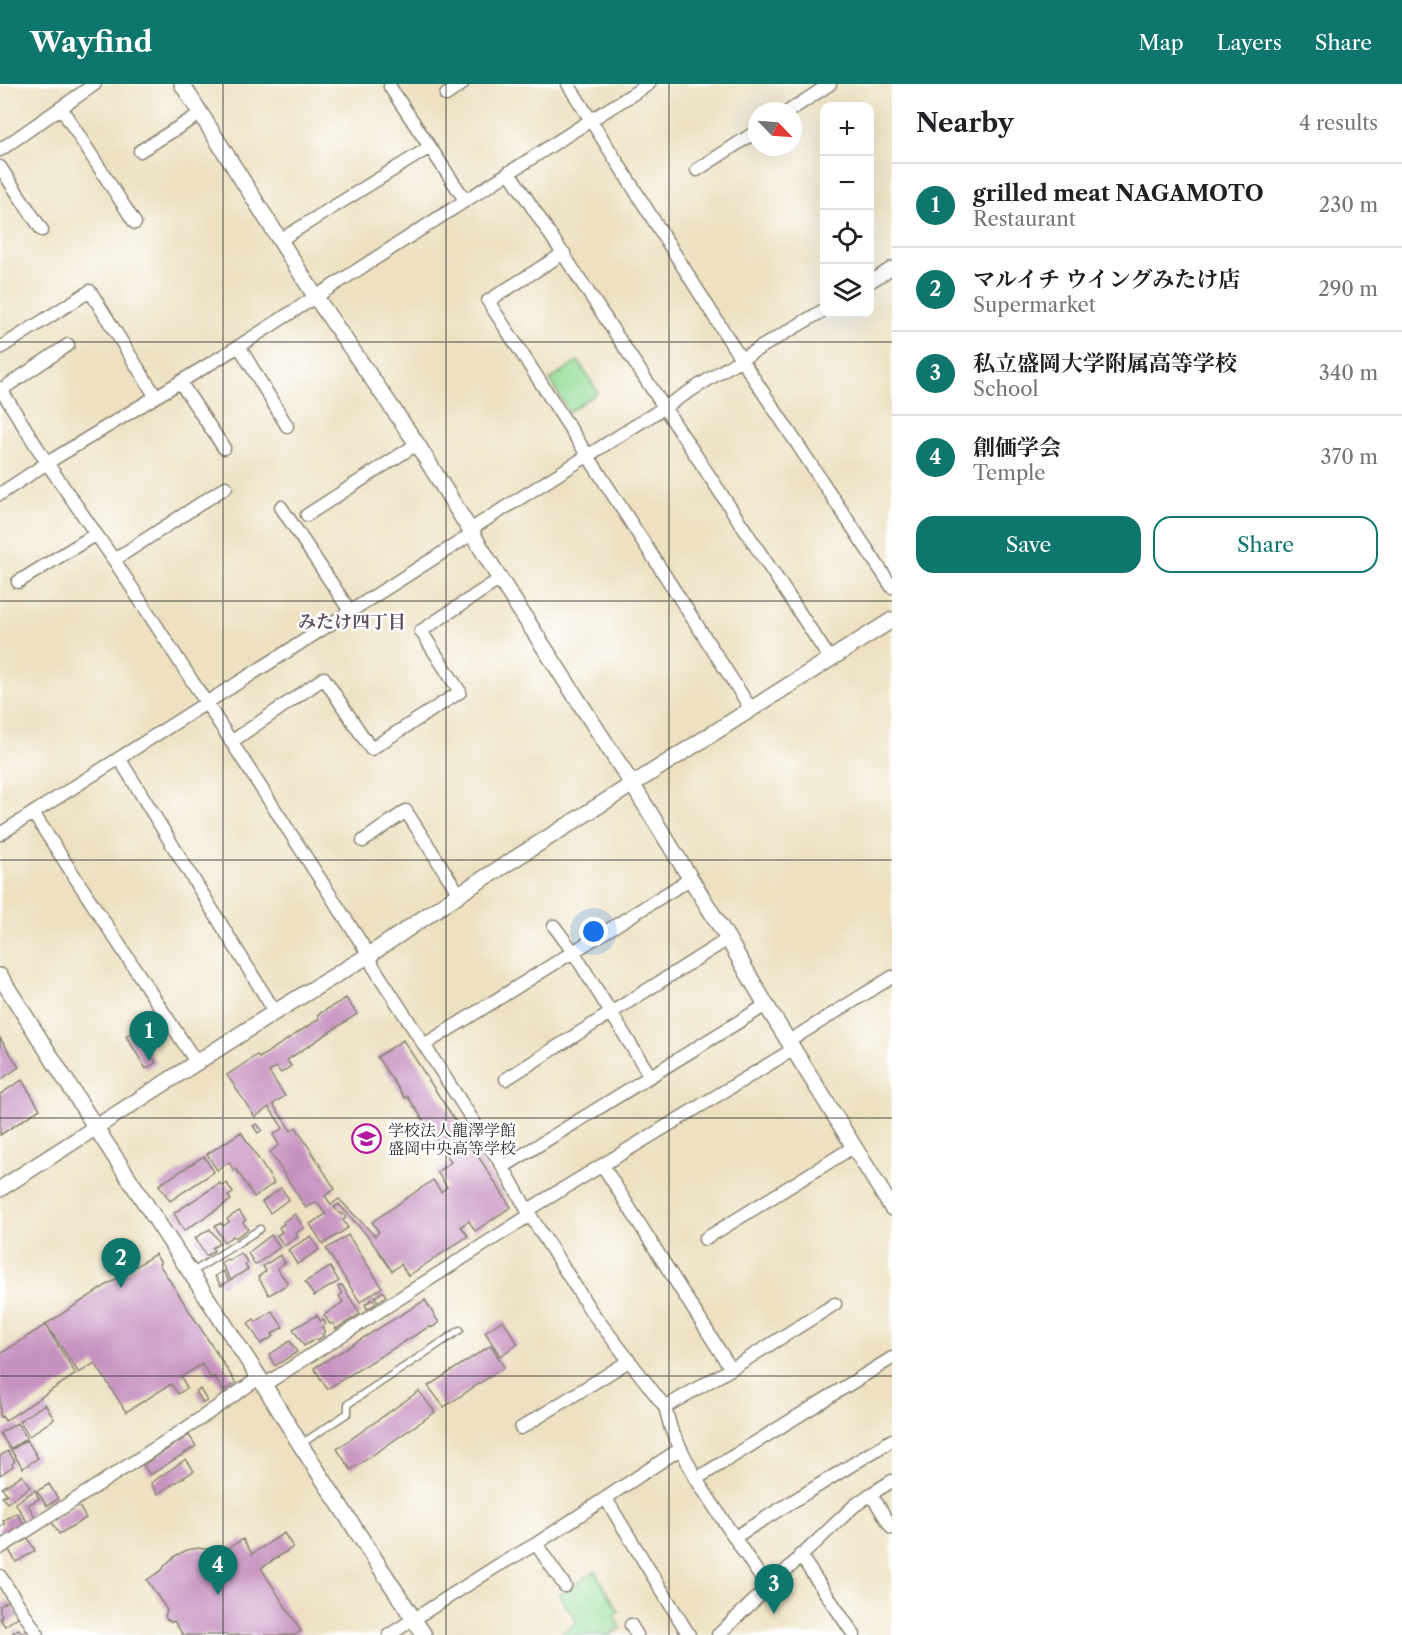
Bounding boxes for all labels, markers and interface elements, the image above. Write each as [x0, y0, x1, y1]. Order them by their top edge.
text: Wayfind [30, 25, 152, 59]
text: Map [1139, 30, 1184, 55]
text: Layers [1217, 30, 1282, 55]
text: Share [1315, 30, 1372, 55]
north arrow [748, 102, 802, 156]
map controls [820, 102, 874, 318]
button: + [820, 102, 874, 156]
text: Nearby [916, 107, 1014, 139]
text: 4 results [1299, 111, 1378, 135]
button: − [820, 156, 874, 210]
text: grilled meat NAGAMOTO [973, 180, 1264, 207]
text: 1 [931, 193, 940, 217]
text: 230 m [1319, 193, 1378, 217]
text: Restaurant [973, 207, 1076, 231]
button: locate [820, 210, 874, 264]
button: layers [820, 264, 874, 318]
text: マルイチ ウイングみたけ店 [973, 266, 1240, 293]
text: 2 [930, 277, 941, 301]
text: 290 m [1318, 277, 1378, 301]
text: Supermarket [973, 293, 1096, 317]
text: 私立盛岡大学附属高等学校 [973, 350, 1237, 377]
text: 3 [930, 361, 941, 385]
text: 340 m [1319, 361, 1378, 385]
text: School [973, 377, 1038, 401]
text: 創価学会 [973, 434, 1061, 461]
text: 4 [930, 445, 941, 469]
text: 370 m [1321, 445, 1378, 469]
text: Temple [973, 461, 1045, 485]
button: Save [916, 516, 1141, 573]
button: Share [1153, 516, 1378, 573]
district label: みたけ四丁目 [298, 611, 406, 633]
your location [579, 917, 608, 946]
pin: 1 [130, 1012, 168, 1061]
place label: 学校法人龍澤学館 盛岡中央高等学校 [388, 1120, 516, 1158]
school or university icon: 学校法人龍澤学館 盛岡中央高等学校 [351, 1123, 383, 1155]
pin: 2 [102, 1238, 140, 1288]
pin: 4 [198, 1546, 238, 1595]
pin: 3 [754, 1564, 794, 1614]

